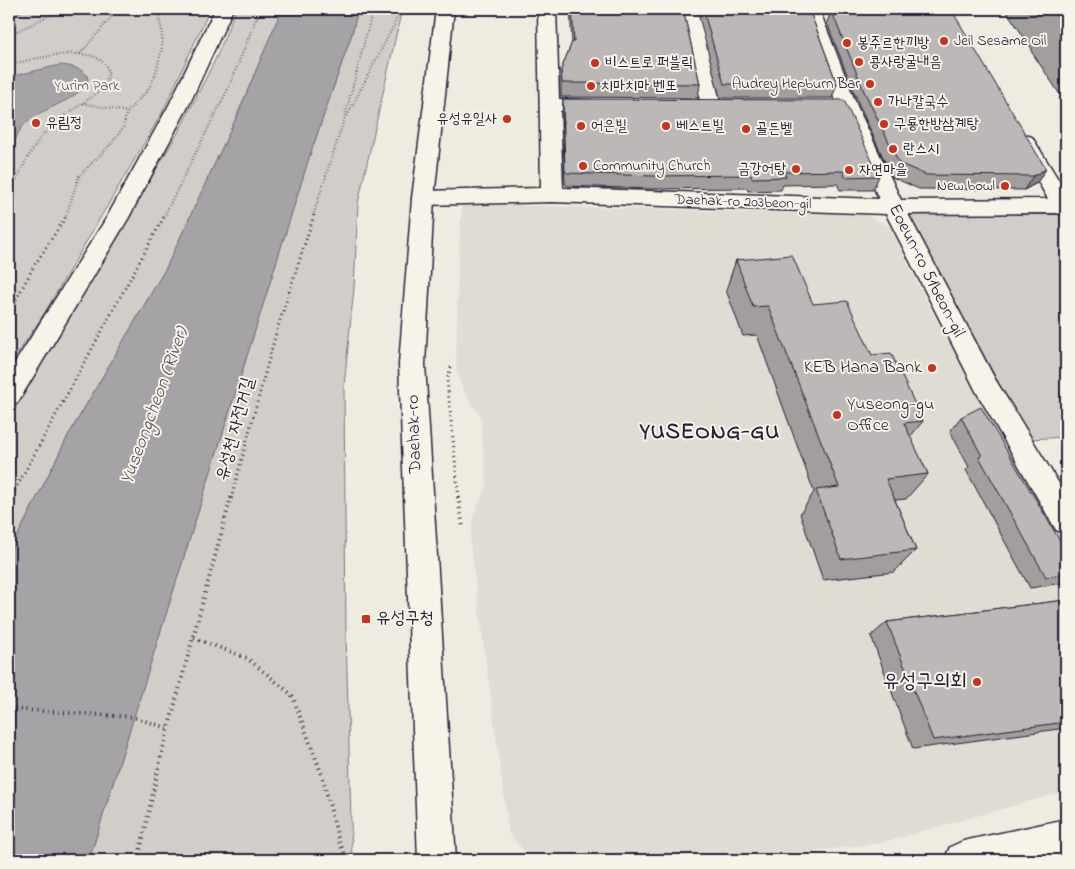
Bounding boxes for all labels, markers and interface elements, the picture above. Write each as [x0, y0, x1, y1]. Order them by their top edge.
place label: Jeil Sesame Oil [954, 30, 1046, 52]
place label: 봉주르한끼방 [857, 32, 930, 54]
marker: Jeil Sesame Oil [938, 35, 950, 47]
marker: 봉주르한끼방 [841, 37, 853, 49]
place label: 콩사랑굴내음 [869, 51, 941, 73]
place label: 비스트로 퍼블릭 [605, 52, 693, 74]
marker: 콩사랑굴내음 [853, 56, 865, 68]
marker: 비스트로 퍼블릭 [589, 57, 601, 69]
place label: Audrey Hepburn Bar [732, 73, 860, 96]
park label: Yurim Park [54, 75, 120, 97]
place label: 치마치마 벤또 [601, 75, 677, 97]
marker: Audrey Hepburn Bar [864, 78, 876, 90]
marker: 치마치마 벤또 [585, 80, 597, 92]
place label: 가나칼국수 [888, 91, 948, 113]
marker: 가나칼국수 [872, 96, 884, 108]
place label: 유성유일사 [437, 108, 497, 130]
place label: 유림정 [46, 112, 82, 134]
marker: 유성유일사 [501, 113, 513, 125]
place label: 구룡한방삼계탕 [894, 113, 979, 135]
place label: 어은빌 [591, 115, 627, 137]
place label: 베스트빌 [676, 115, 724, 137]
marker: 유림정 [30, 117, 42, 129]
place label: 골든벨 [756, 118, 792, 140]
marker: 구룡한방삼계탕 [878, 118, 890, 130]
marker: 어은빌 [575, 120, 587, 132]
marker: 베스트빌 [660, 120, 672, 132]
marker: 골든벨 [740, 123, 752, 135]
place label: 란스시 [903, 138, 939, 160]
marker: 란스시 [887, 143, 899, 155]
place label: Community Church [593, 155, 710, 178]
place label: 금강어탕 [738, 158, 787, 180]
place label: 자연마을 [859, 159, 907, 181]
marker: Community Church [577, 160, 589, 172]
marker: 금강어탕 [790, 163, 802, 175]
marker: 자연마을 [843, 164, 855, 176]
place label: New bowl [937, 175, 995, 197]
marker: New bowl [999, 180, 1011, 192]
street label: Daehak-ro 203beon-gil [673, 189, 812, 216]
street label: Eoeun-ro 51beon-gil [880, 200, 971, 343]
water label: Yuseongcheon (River) [114, 321, 198, 489]
place label: KEB Hana Bank [804, 355, 922, 381]
marker: KEB Hana Bank [926, 362, 938, 374]
street label: 유성천 자전거길 [210, 374, 262, 484]
place label: Yuseong-gu Office [847, 392, 934, 439]
street label: Daehak-ro [401, 394, 429, 475]
marker: Yuseong-gu Office [831, 409, 843, 421]
district label: YUSEONG-GU [639, 417, 780, 449]
place label: 유성구청 [376, 606, 434, 632]
marker: 유성구청 [360, 613, 372, 625]
place label: 유성구의회 [883, 667, 967, 697]
marker: 유성구의회 [971, 676, 983, 688]

